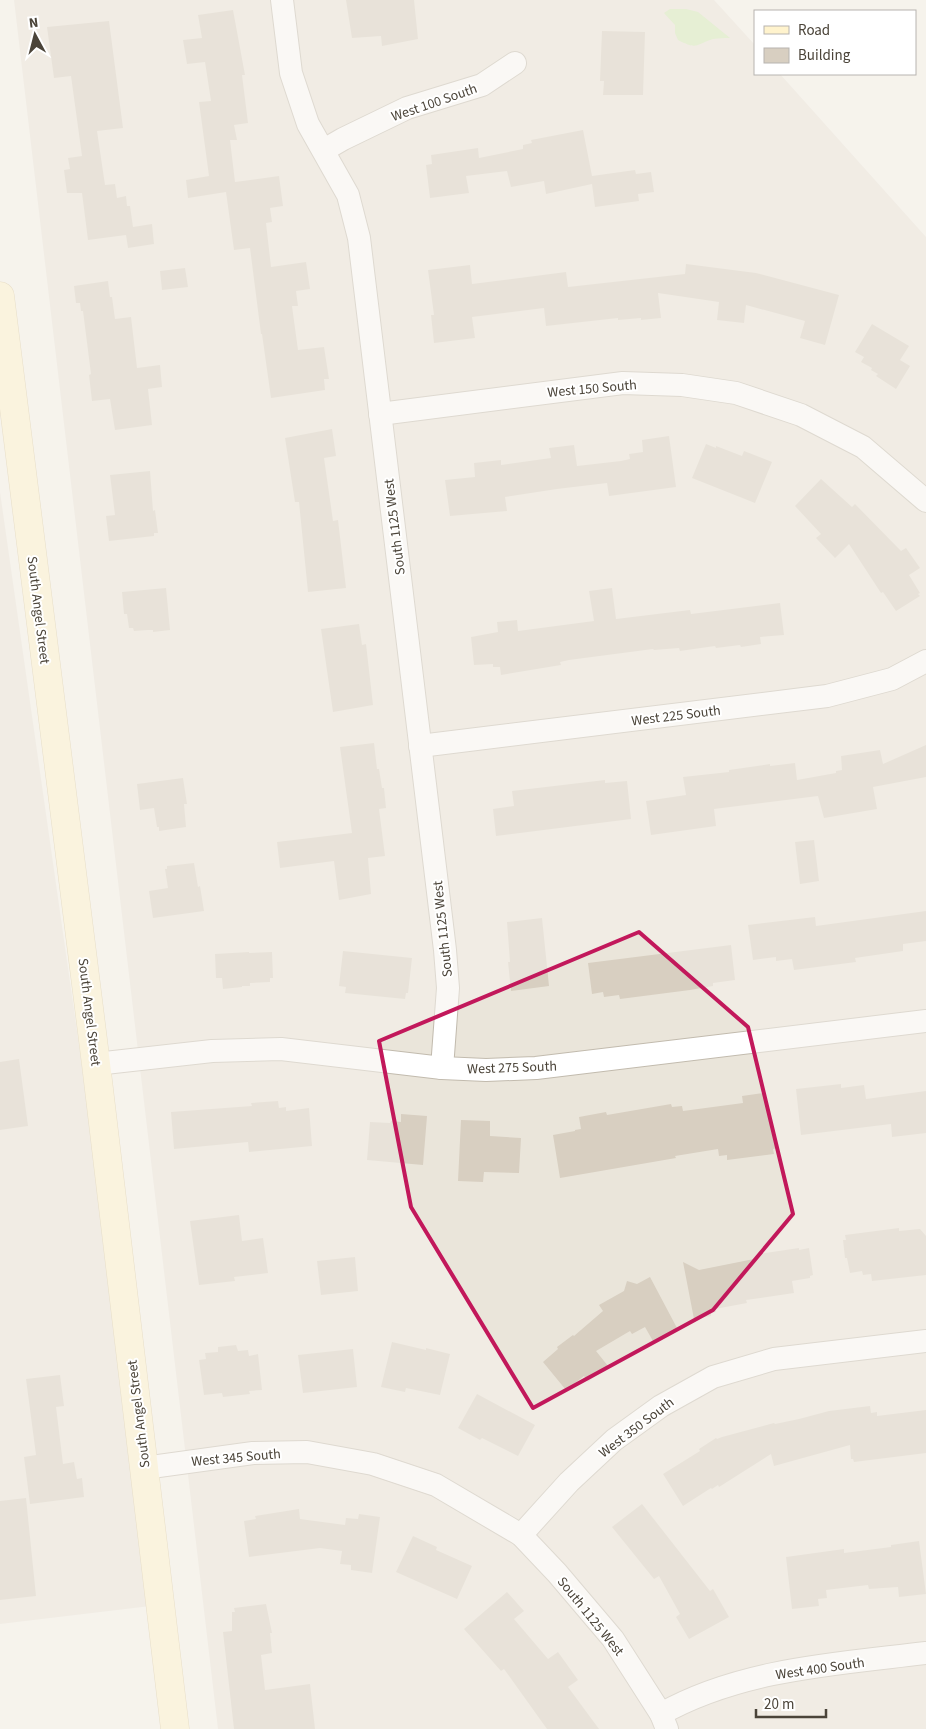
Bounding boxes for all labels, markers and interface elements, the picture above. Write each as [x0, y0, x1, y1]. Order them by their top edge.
north arrow [10, 10, 60, 60]
legend [754, 10, 916, 75]
text: N [28, 13, 39, 34]
text: Road [798, 20, 830, 41]
text: Building [798, 45, 851, 66]
street label: West 100 South [389, 79, 480, 127]
street label: West 150 South [546, 375, 638, 403]
street label: South 1125 West [379, 477, 411, 576]
street label: South Angel Street [21, 555, 55, 665]
street label: West 225 South [630, 701, 722, 731]
street label: South 1125 West [428, 879, 458, 978]
street label: South Angel Street [72, 957, 106, 1067]
street label: West 275 South [467, 1056, 557, 1080]
street label: South Angel Street [122, 1359, 156, 1469]
street label: West 350 South [595, 1393, 678, 1463]
street label: West 345 South [190, 1444, 282, 1472]
street label: South 1125 West [552, 1573, 629, 1661]
street label: West 400 South [774, 1653, 866, 1685]
scale bar [756, 1686, 826, 1718]
text: 20 m [764, 1694, 794, 1715]

